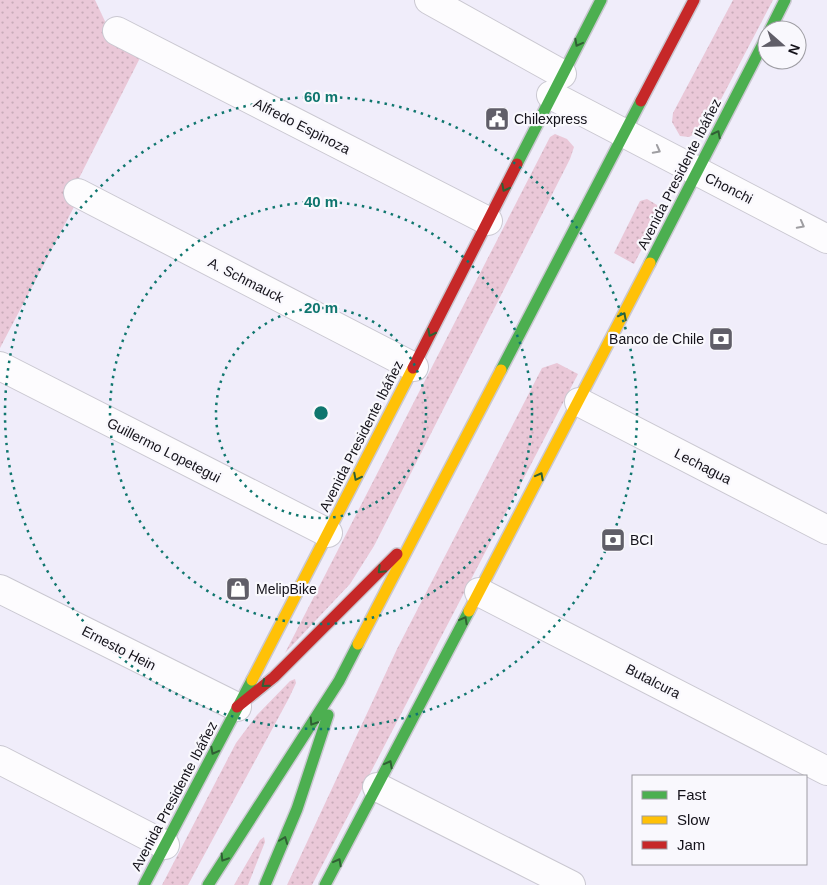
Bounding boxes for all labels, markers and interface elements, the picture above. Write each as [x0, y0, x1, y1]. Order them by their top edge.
north arrow [757, 20, 807, 70]
one-way arrow [574, 38, 584, 47]
text: N [785, 42, 803, 57]
text: 60 m [304, 88, 338, 105]
street label: Alfredo Espinoza [251, 95, 353, 157]
street label: Avenida Presidente Ibáñez [634, 96, 724, 252]
public building icon: Chilexpress [484, 106, 510, 132]
place label: Chilexpress [514, 111, 587, 127]
one-way arrow [711, 130, 721, 139]
one-way arrow [652, 144, 661, 154]
street label: Chonchi [702, 169, 756, 207]
one-way arrow [501, 183, 511, 192]
text: 40 m [304, 193, 338, 210]
one-way arrow [796, 219, 805, 229]
street label: A. Schmauck [206, 254, 287, 306]
text: 20 m [304, 299, 338, 316]
one-way arrow [617, 312, 627, 321]
bank icon: Banco de Chile [708, 326, 734, 352]
one-way arrow [427, 328, 437, 337]
place label: Banco de Chile [609, 331, 704, 347]
street label: Avenida Presidente Ibáñez [316, 358, 406, 514]
centre of rings [312, 404, 330, 422]
street label: Guillermo Lopetegui [105, 414, 223, 486]
street label: Lechagua [672, 445, 734, 487]
one-way arrow [353, 472, 363, 481]
one-way arrow [534, 472, 544, 481]
bank icon: BCI [600, 527, 626, 553]
place label: BCI [630, 532, 653, 548]
one-way arrow [378, 564, 387, 573]
shop icon: MelipBike [225, 576, 251, 602]
place label: MelipBike [256, 581, 317, 597]
one-way arrow [458, 616, 468, 625]
street label: Ernesto Hein [79, 622, 159, 674]
street label: Butalcura [623, 660, 683, 702]
one-way arrow [262, 679, 271, 688]
one-way arrow [309, 716, 319, 725]
street label: Avenida Presidente Ibáñez [128, 718, 220, 874]
one-way arrow [210, 745, 220, 754]
one-way arrow [383, 760, 393, 769]
legend [632, 775, 807, 865]
text: Fast [677, 786, 707, 803]
text: Slow [677, 811, 710, 828]
one-way arrow [278, 836, 289, 845]
text: Jam [677, 836, 705, 853]
one-way arrow [221, 852, 230, 861]
one-way arrow [332, 858, 342, 867]

